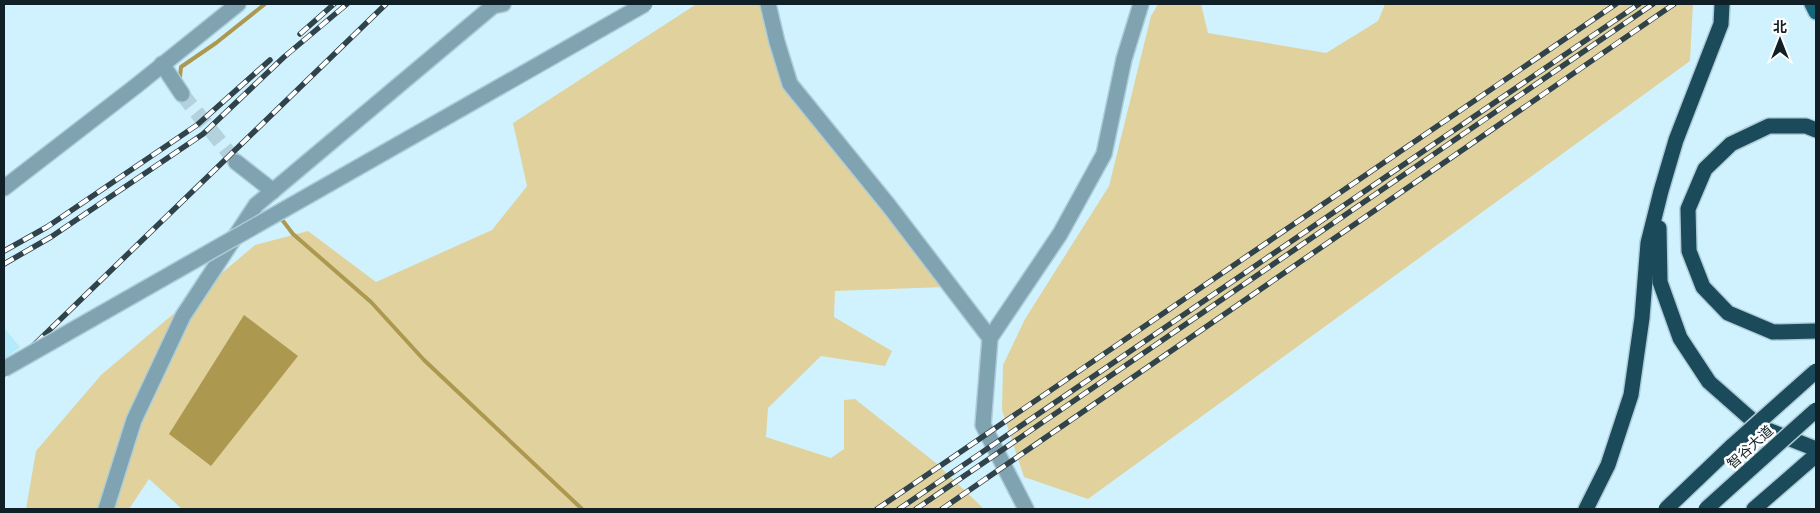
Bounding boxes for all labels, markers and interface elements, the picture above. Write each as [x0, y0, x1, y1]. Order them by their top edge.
north arrow [1755, 15, 1805, 65]
text: 北 [1773, 19, 1787, 36]
street label: 智谷大道 [1724, 422, 1777, 472]

